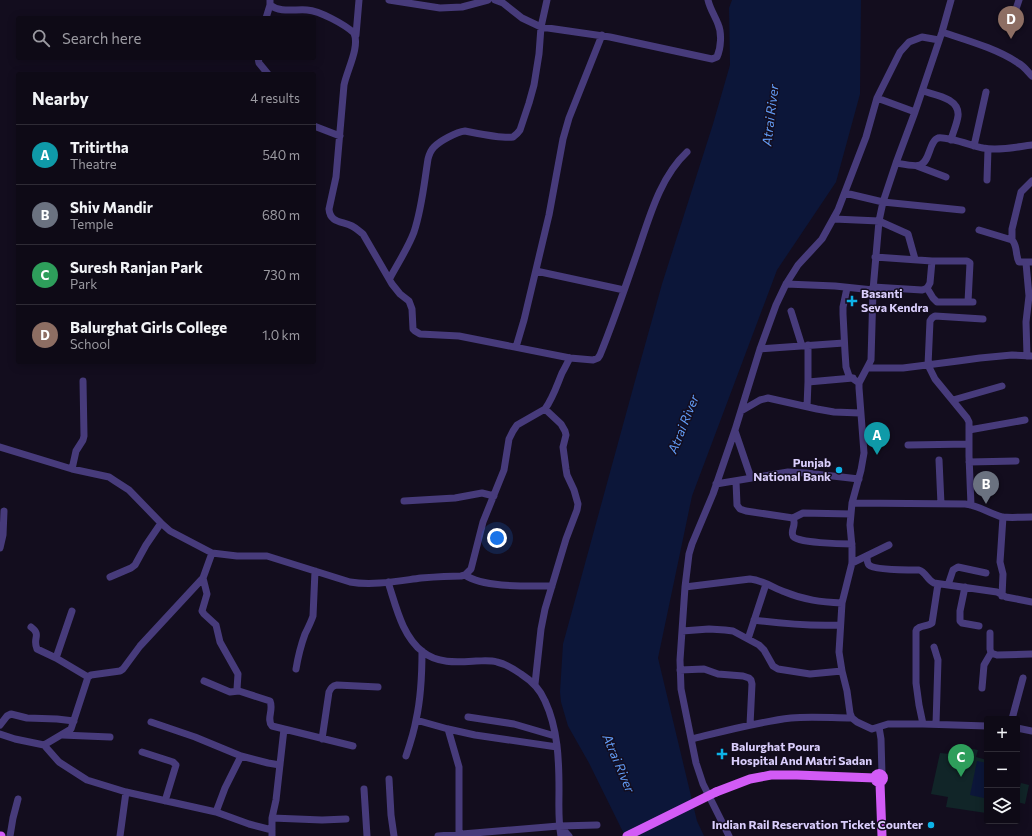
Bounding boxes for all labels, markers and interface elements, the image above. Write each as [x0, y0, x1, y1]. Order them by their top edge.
pin: D [998, 6, 1024, 39]
search box [16, 16, 316, 60]
icon: search [30, 27, 52, 49]
text: Search here [62, 29, 141, 47]
water label: Atrai River [758, 82, 782, 148]
text: Nearby [32, 88, 89, 109]
text: 4 results [250, 90, 300, 106]
text: Tritirtha [70, 138, 129, 156]
text: A [40, 147, 50, 163]
text: 540 m [262, 147, 300, 163]
text: Theatre [70, 156, 117, 172]
text: Shiv Mandir [70, 198, 153, 216]
text: B [41, 207, 49, 223]
text: 680 m [262, 207, 300, 223]
text: Temple [70, 216, 113, 232]
text: Suresh Ranjan Park [70, 258, 203, 276]
text: C [41, 267, 49, 283]
text: 730 m [263, 267, 300, 283]
text: Park [70, 276, 97, 292]
place label: Basanti Seva Kendra [861, 286, 929, 314]
marker: Basanti Seva Kendra [846, 295, 858, 307]
text: Balurghat Girls College [70, 318, 227, 336]
text: D [40, 327, 50, 343]
text: 1.0 km [262, 327, 300, 343]
text: School [70, 336, 110, 352]
water label: Atrai River [664, 392, 702, 457]
pin: A [864, 422, 890, 455]
place label: Punjab National Bank [753, 455, 831, 483]
marker: Punjab National Bank [834, 465, 844, 475]
pin: B [973, 471, 999, 504]
your location [487, 528, 507, 548]
map controls [984, 716, 1020, 824]
button: + [984, 716, 1020, 752]
water label: Atrai River [599, 730, 639, 795]
place label: Balurghat Poura Hospital And Matri Sadan [731, 739, 872, 767]
pin: C [948, 744, 974, 777]
marker: Balurghat Poura Hospital And Matri Sadan [716, 748, 728, 760]
button: − [984, 752, 1020, 788]
button: layers [984, 788, 1020, 824]
place label: Indian Rail Reservation Ticket Counter [712, 817, 923, 831]
marker: Indian Rail Reservation Ticket Counter [926, 820, 936, 830]

